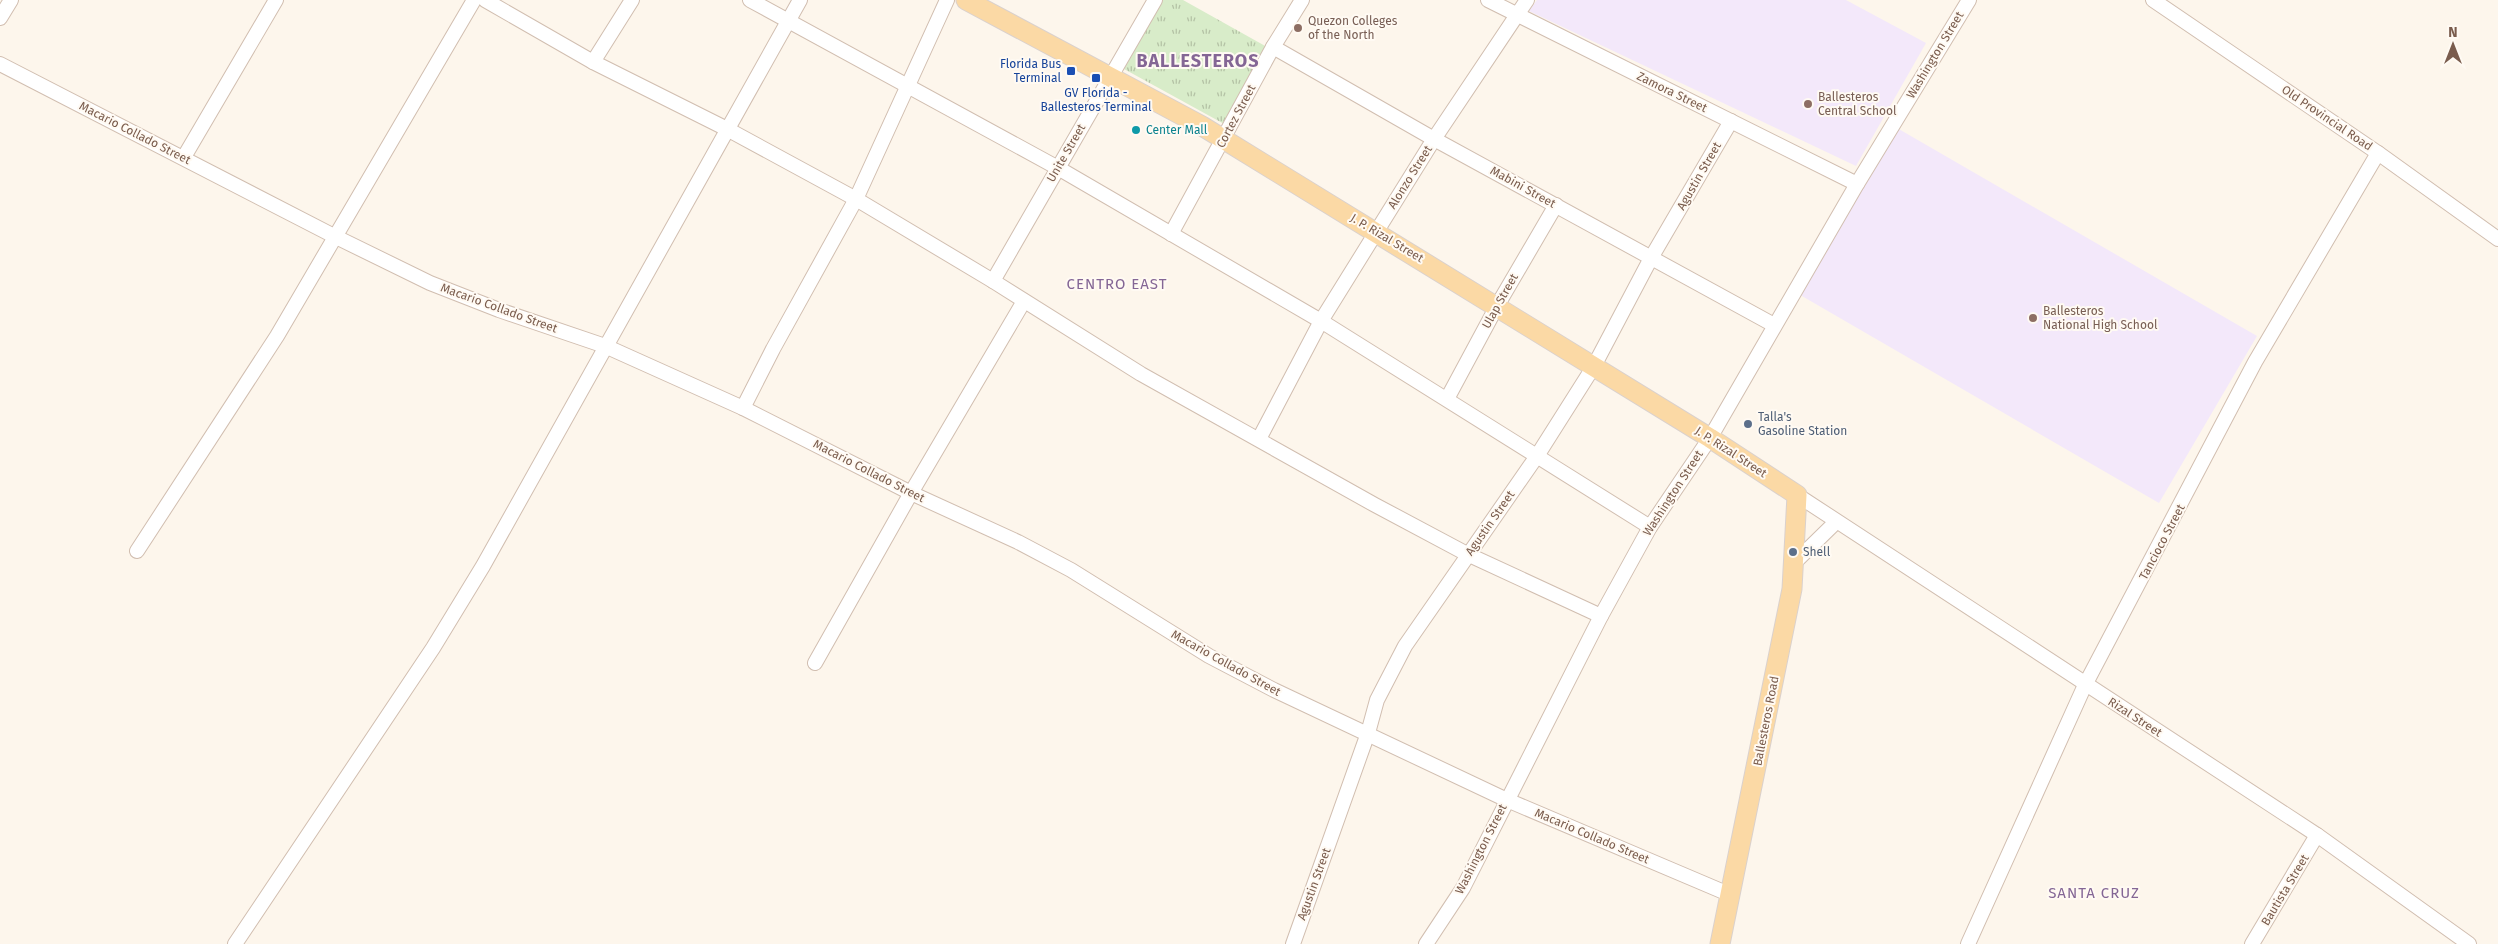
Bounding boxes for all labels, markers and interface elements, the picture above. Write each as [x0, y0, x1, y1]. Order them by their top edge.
street label: Washington Street [1903, 8, 1967, 101]
place label: Quezon Colleges of the North [1308, 14, 1398, 42]
north arrow [2428, 20, 2478, 70]
marker: Quezon Colleges of the North [1292, 22, 1304, 34]
text: N [2448, 24, 2458, 41]
district label: BALLESTEROS [1136, 50, 1260, 72]
place label: Florida Bus Terminal [1000, 57, 1061, 85]
marker: Florida Bus Terminal [1065, 65, 1077, 77]
street label: Zamora Street [1635, 69, 1710, 115]
marker: GV Florida - Ballesteros Terminal [1090, 72, 1102, 84]
street label: Cortez Street [1213, 81, 1259, 150]
street label: Old Provincial Road [2279, 82, 2375, 154]
place label: GV Florida - Ballesteros Terminal [1041, 86, 1152, 114]
place label: Ballesteros Central School [1818, 90, 1897, 118]
marker: Ballesteros Central School [1802, 98, 1814, 110]
street label: Macario Collado Street [77, 99, 194, 167]
street label: Unite Street [1044, 121, 1089, 185]
place label: Center Mall [1146, 123, 1208, 137]
marker: Center Mall [1130, 124, 1142, 136]
street label: Agustin Street [1674, 139, 1724, 212]
street label: Alonzo Street [1385, 142, 1435, 211]
street label: Mabini Street [1488, 163, 1559, 211]
street label: J. P. Rizal Street [1348, 211, 1427, 266]
street label: Ulap Street [1479, 270, 1521, 331]
district label: CENTRO EAST [1067, 275, 1167, 293]
street label: Macario Collado Street [439, 280, 560, 336]
place label: Ballesteros National High School [2043, 304, 2158, 332]
marker: Ballesteros National High School [2027, 312, 2039, 324]
place label: Talla's Gasoline Station [1758, 410, 1847, 438]
marker: Talla's Gasoline Station [1742, 418, 1754, 430]
street label: J. P. Rizal Street [1693, 424, 1770, 481]
street label: Macario Collado Street [811, 437, 928, 505]
street label: Washington Street [1640, 447, 1706, 538]
street label: Agustin Street [1462, 487, 1518, 558]
street label: Tancioco Street [2136, 501, 2188, 582]
place label: Shell [1803, 545, 1831, 559]
marker: Shell [1787, 546, 1799, 558]
street label: Macario Collado Street [1169, 627, 1284, 699]
street label: Ballesteros Road [1750, 675, 1782, 767]
street label: Rizal Street [2105, 694, 2165, 740]
street label: Washington Street [1452, 801, 1510, 896]
street label: Macario Collado Street [1533, 806, 1652, 867]
street label: Agustin Street [1294, 845, 1334, 922]
street label: Bautista Street [2258, 851, 2312, 928]
district label: SANTA CRUZ [2048, 884, 2140, 902]

